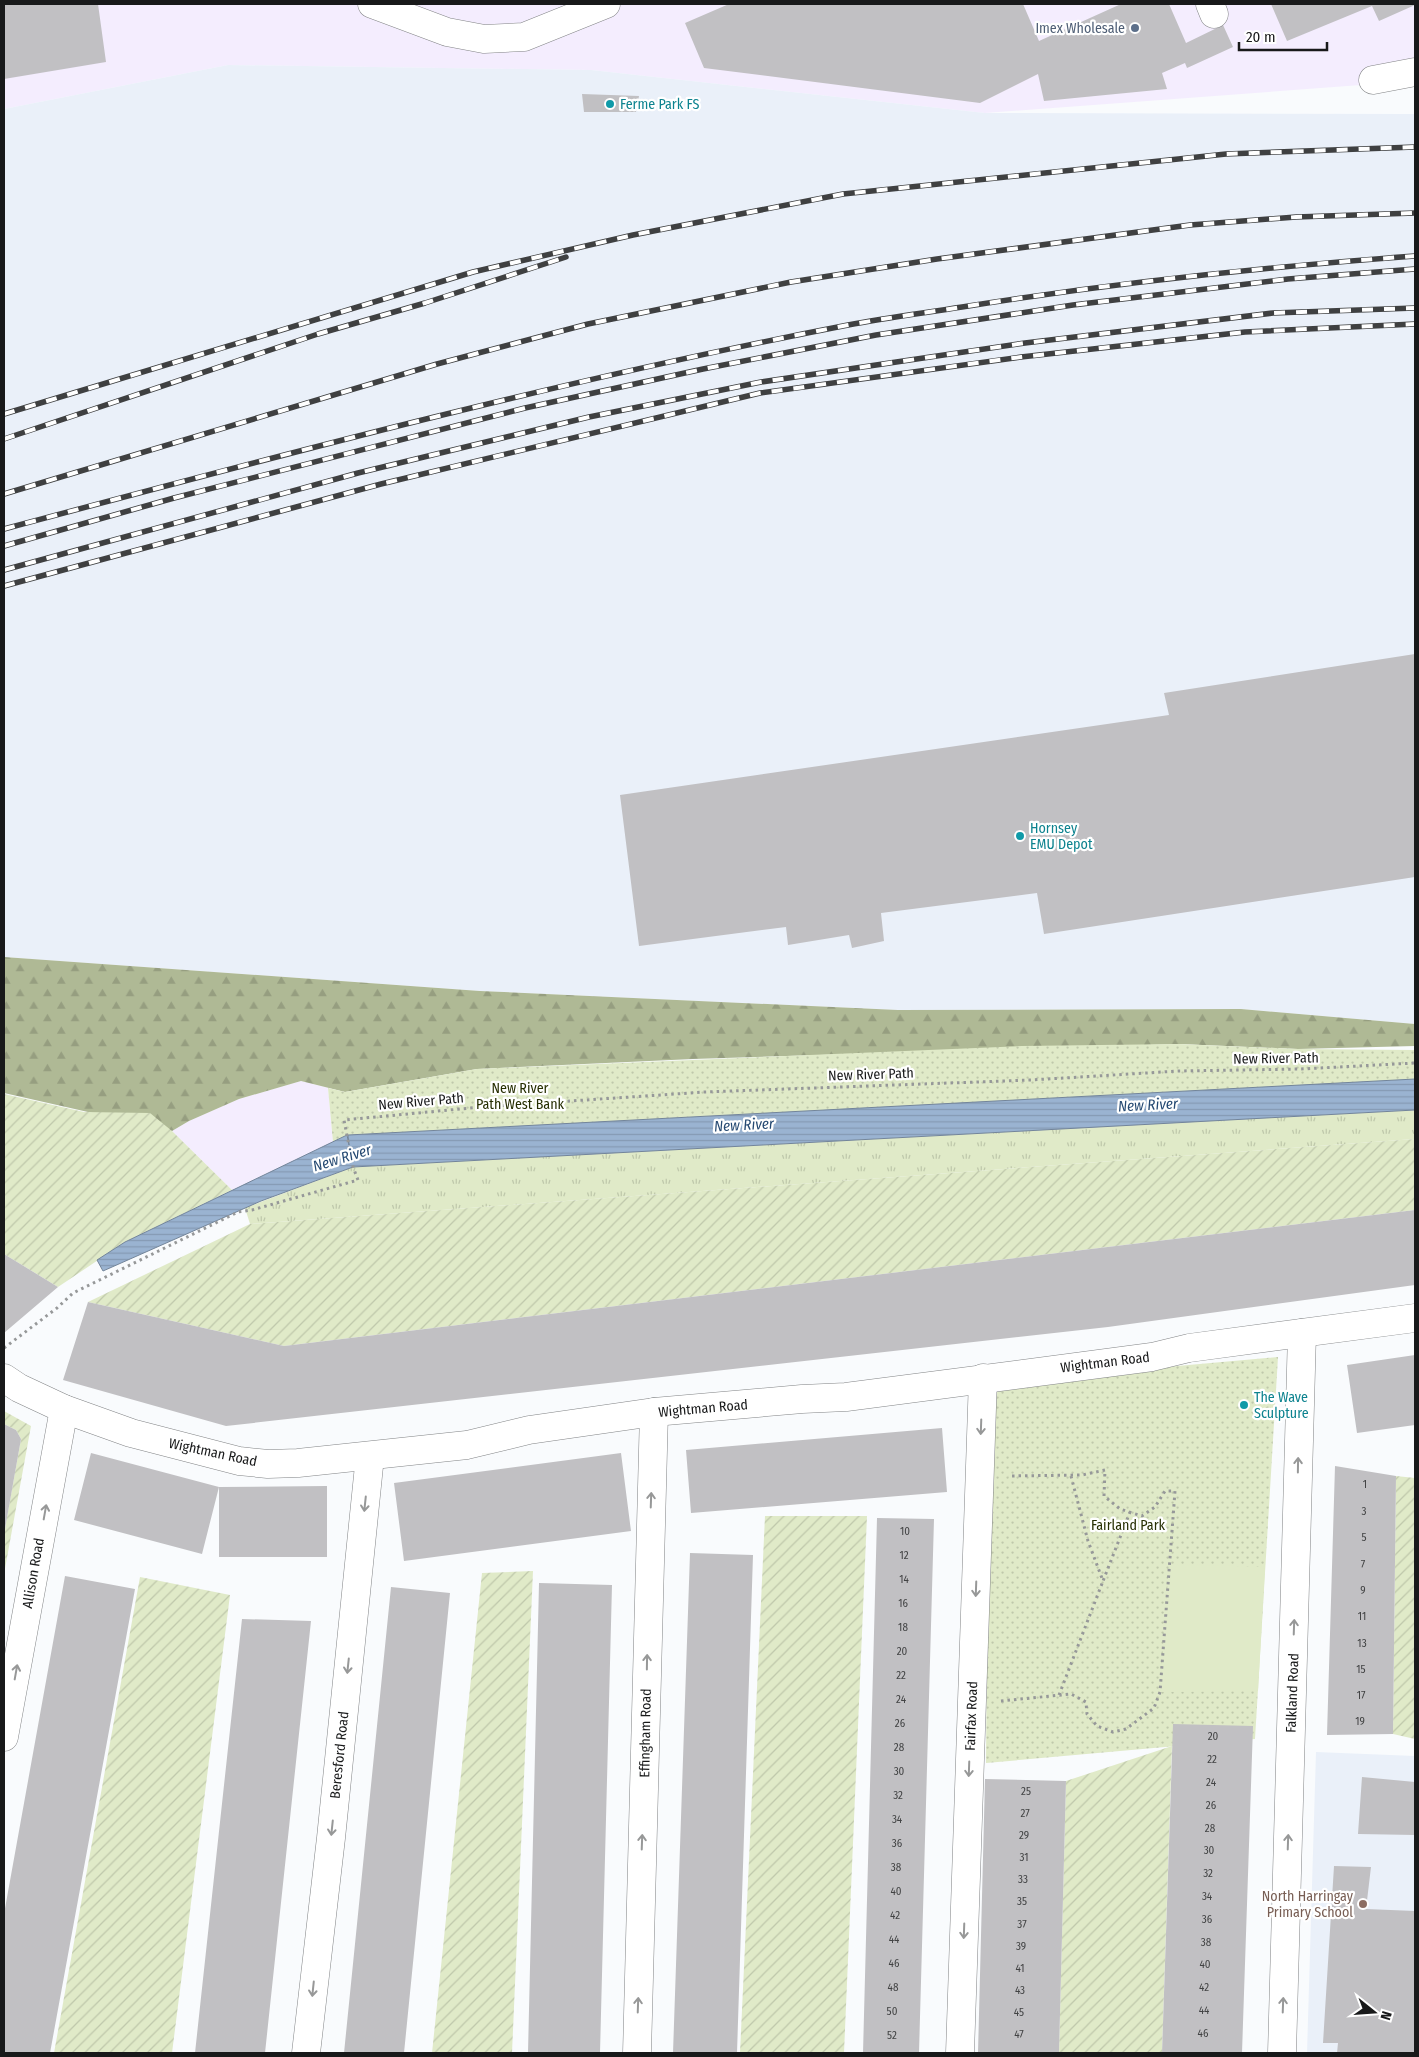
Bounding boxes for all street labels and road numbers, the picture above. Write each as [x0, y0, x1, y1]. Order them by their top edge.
street label: New River Path [1233, 1049, 1319, 1068]
street label: New River Path [828, 1065, 914, 1084]
street label: New River Path [378, 1089, 464, 1114]
street label: Wightman Road [1059, 1349, 1151, 1376]
street label: Wightman Road [658, 1396, 749, 1421]
street label: Wightman Road [167, 1435, 259, 1470]
street label: Allison Road [19, 1536, 48, 1610]
street label: Falkland Road [1283, 1653, 1302, 1733]
street label: Fairfax Road [962, 1681, 981, 1751]
street label: Effingham Road [636, 1688, 655, 1778]
street label: Beresford Road [326, 1711, 353, 1800]

